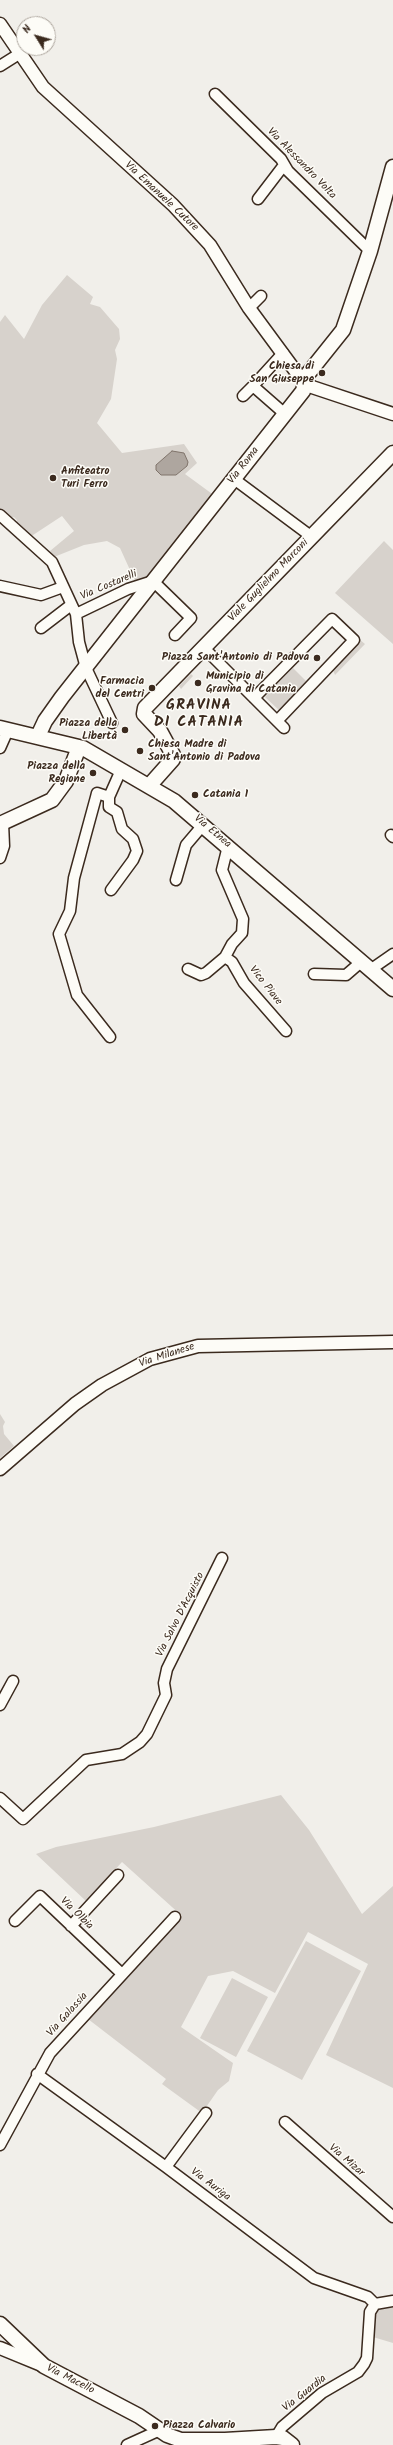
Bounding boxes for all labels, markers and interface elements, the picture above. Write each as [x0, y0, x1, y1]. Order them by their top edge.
north arrow [16, 16, 56, 56]
text: N [18, 21, 36, 38]
street label: Via Alessandro Volta [264, 126, 338, 202]
street label: Via Emanuele Cutore [121, 159, 201, 235]
place label: Chiesa di San Giuseppe [250, 360, 314, 386]
marker: Chiesa di San Giuseppe [317, 368, 327, 378]
street label: Via Roma [225, 445, 263, 487]
place label: Anfiteatro Turi Ferro [61, 465, 110, 491]
marker: Anfiteatro Turi Ferro [48, 473, 58, 483]
street label: Viale Guglielmo Marconi [226, 537, 312, 625]
street label: Via Costarelli [79, 568, 139, 604]
place label: Piazza Sant'Antonio di Padova [162, 651, 309, 665]
marker: Piazza Sant'Antonio di Padova [312, 653, 322, 663]
place label: Municipio di Gravina di Catania [206, 670, 296, 696]
place label: Farmacia del Centri [95, 675, 144, 701]
marker: Municipio di Gravina di Catania [193, 678, 203, 688]
marker: Farmacia del Centri [147, 683, 157, 693]
district label: GRAVINA DI CATANIA [154, 697, 244, 732]
place label: Piazza della Libertà [59, 717, 117, 743]
marker: Piazza della Libertà [120, 725, 130, 735]
place label: Chiesa Madre di Sant'Antonio di Padova [148, 738, 260, 764]
marker: Chiesa Madre di Sant'Antonio di Padova [135, 746, 145, 756]
place label: Piazza della Regione [27, 760, 85, 786]
marker: Piazza della Regione [88, 768, 98, 778]
place label: Catania 1 [203, 788, 248, 802]
marker: Catania 1 [190, 790, 200, 800]
street label: Via Etnea [191, 813, 233, 851]
street label: Vico Piave [246, 964, 284, 1008]
street label: Via Milanese [138, 1341, 196, 1371]
street label: Via Salvo D'Acquisto [154, 1571, 208, 1659]
street label: Via Olbia [57, 1895, 95, 1933]
street label: Via Galassia [45, 1990, 91, 2040]
street label: Via Mizar [325, 2142, 367, 2180]
street label: Via Auriga [187, 2166, 233, 2204]
street label: Via Macello [44, 2362, 96, 2398]
street label: Via Guardia [280, 2373, 330, 2415]
place label: Piazza Calvario [163, 2419, 235, 2433]
marker: Piazza Calvario [150, 2421, 160, 2431]

